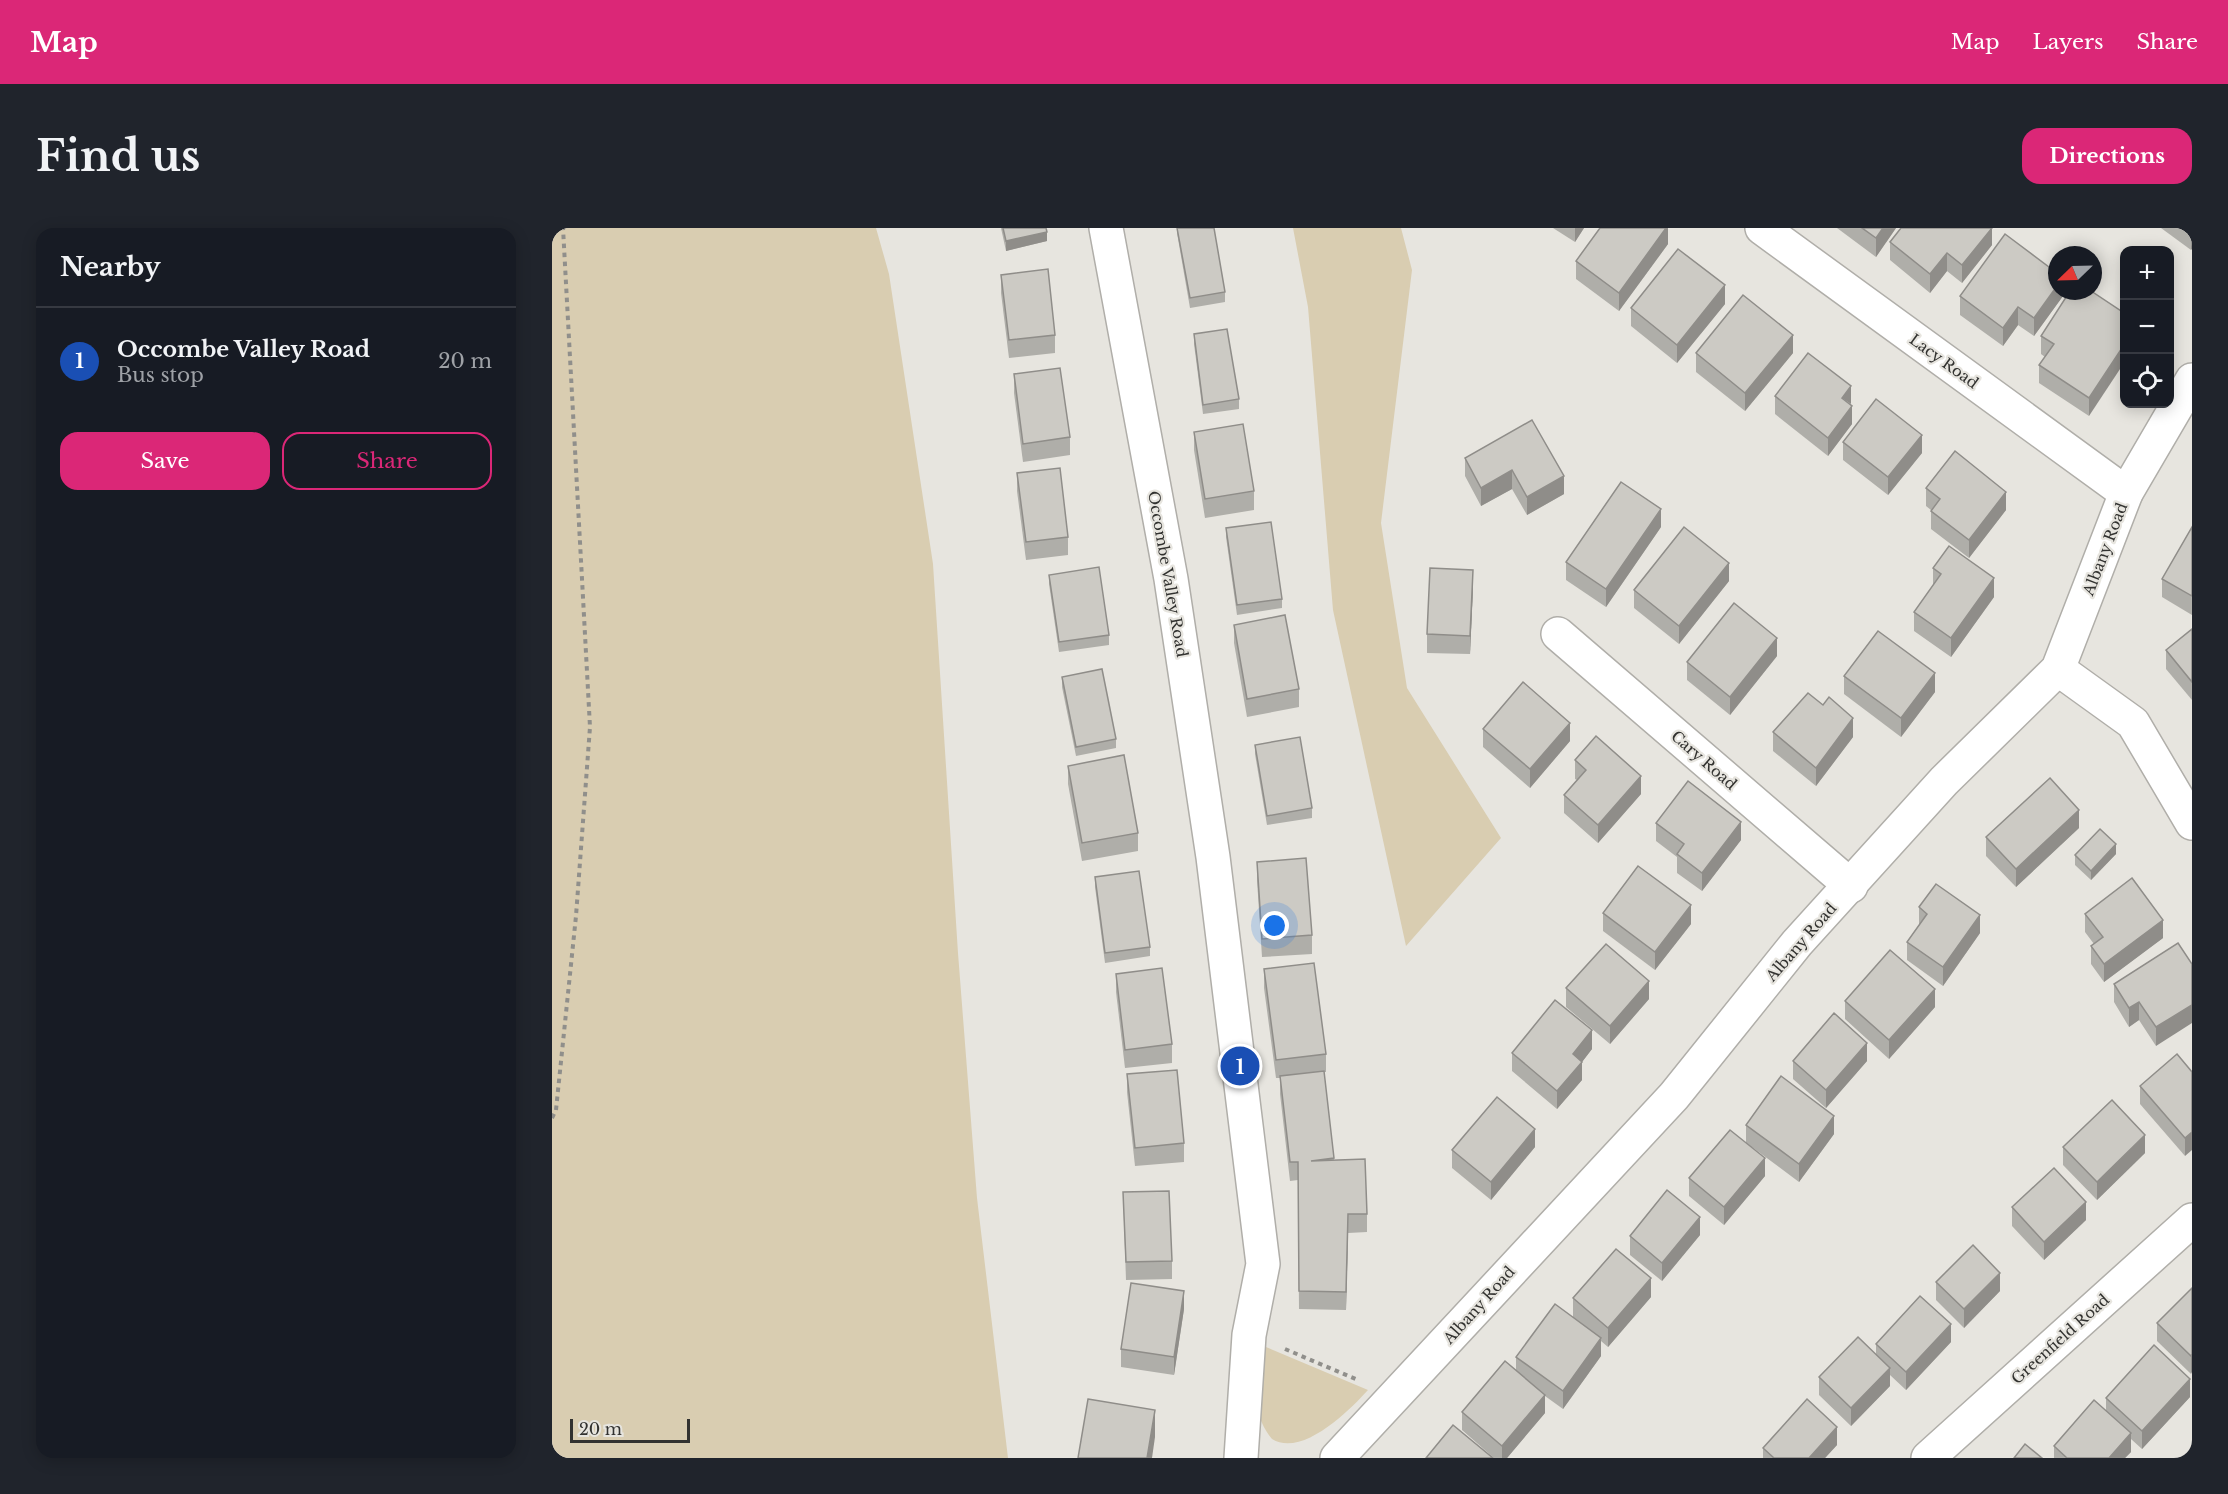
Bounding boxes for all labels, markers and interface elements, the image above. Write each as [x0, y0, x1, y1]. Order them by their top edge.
text: Map [30, 25, 98, 60]
text: Map [1951, 29, 2000, 55]
text: Layers [2033, 29, 2104, 55]
text: Share [2137, 29, 2198, 55]
button: Directions [2022, 128, 2192, 184]
text: Find us [36, 130, 200, 182]
north arrow [2048, 246, 2102, 300]
map controls [2120, 246, 2174, 408]
button: + [2120, 246, 2174, 300]
text: Nearby [60, 251, 161, 283]
button: − [2120, 300, 2174, 354]
street label: Lacy Road [1906, 330, 1982, 392]
text: Occombe Valley Road [117, 336, 370, 363]
text: 1 [75, 349, 84, 373]
text: 20 m [438, 349, 492, 373]
button: locate [2120, 354, 2174, 408]
text: Bus stop [117, 363, 204, 387]
button: Save [60, 432, 270, 490]
button: Share [282, 432, 492, 490]
street label: Occombe Valley Road [1144, 489, 1192, 659]
street label: Albany Road [2078, 500, 2131, 599]
street label: Cary Road [1667, 726, 1741, 794]
street label: Albany Road [1761, 899, 1840, 986]
your location [1260, 911, 1289, 940]
pin: 1 [1220, 1044, 1260, 1088]
street label: Albany Road [1438, 1262, 1519, 1349]
street label: Greenfield Road [2007, 1290, 2113, 1388]
scale bar [570, 1416, 690, 1444]
text: 20 m [579, 1419, 622, 1439]

